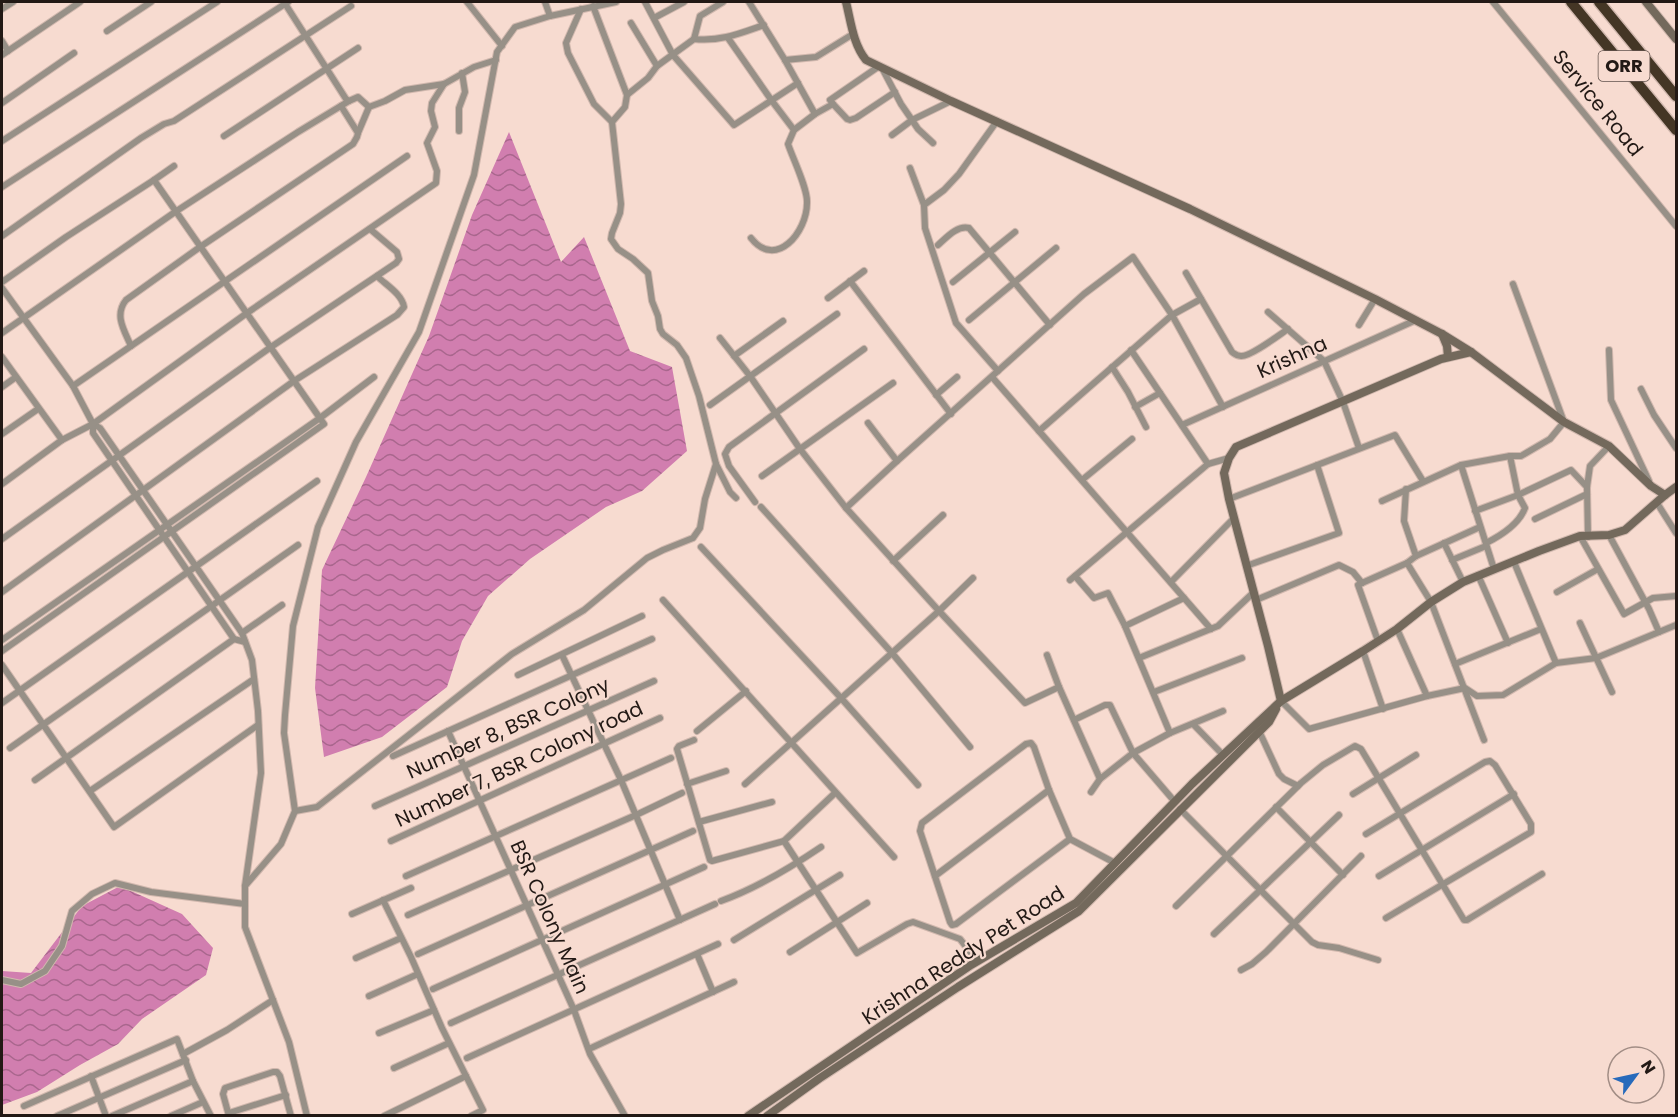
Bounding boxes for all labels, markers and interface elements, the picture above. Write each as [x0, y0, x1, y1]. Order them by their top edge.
street label: Service Road [1546, 44, 1650, 162]
road number: ORR [1598, 51, 1650, 81]
street label: Krishna [1253, 329, 1331, 385]
street label: Number 8, BSR Colony [402, 671, 614, 785]
street label: Number 7, BSR Colony road [390, 694, 648, 834]
street label: BSR Colony Main [504, 836, 596, 998]
street label: Krishna Reddy Pet Road [856, 879, 1070, 1031]
north arrow [1606, 1045, 1666, 1105]
text: N [1635, 1056, 1661, 1078]

